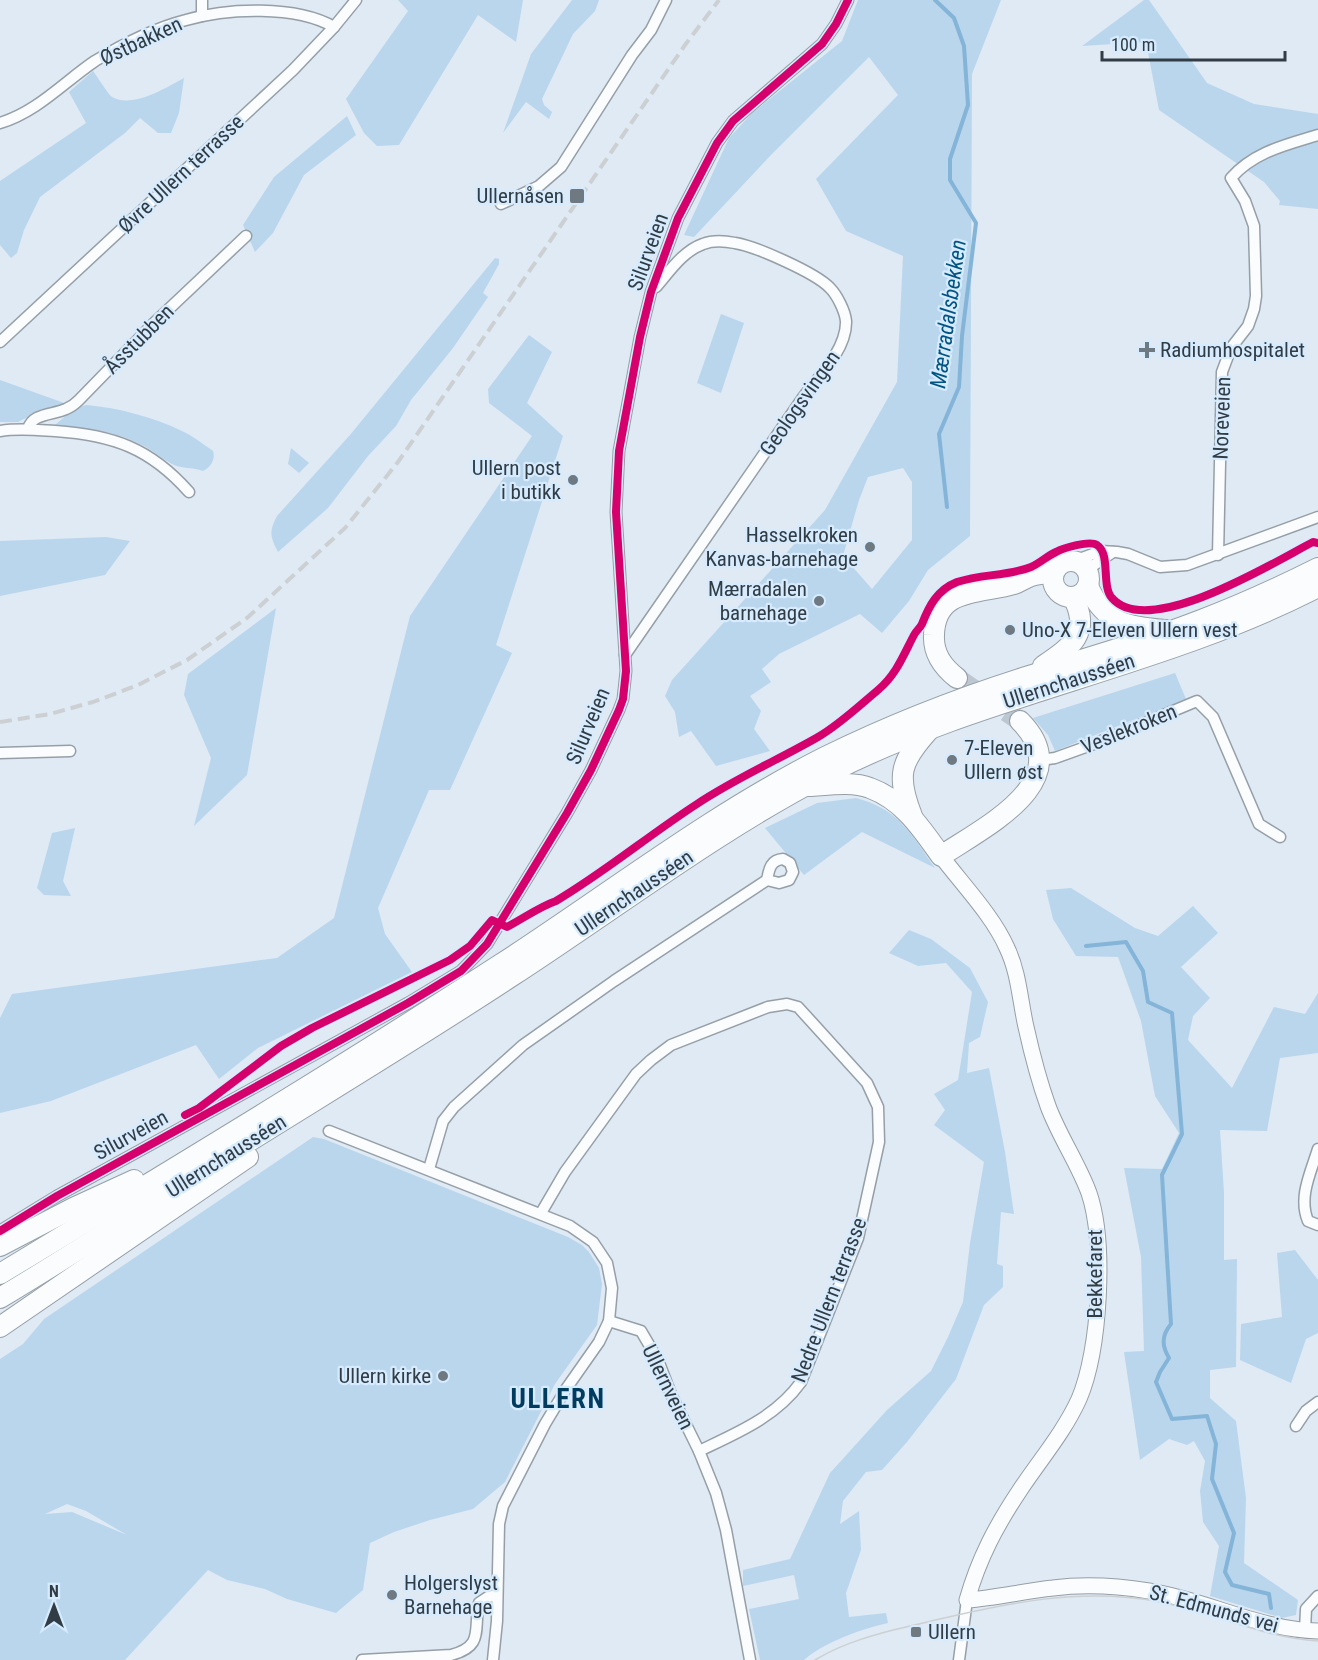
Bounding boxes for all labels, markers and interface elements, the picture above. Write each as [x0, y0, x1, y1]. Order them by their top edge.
street label: Østbakken [96, 12, 186, 70]
scale bar [1102, 24, 1285, 62]
text: 100 m [1111, 34, 1155, 55]
street label: Øvre Ullern terrasse [113, 110, 249, 238]
place label: Ullernåsen [477, 184, 564, 208]
marker: Ullernåsen [568, 187, 586, 205]
street label: Silurveien [623, 210, 673, 294]
water label: Mærradalsbekken [925, 238, 971, 390]
street label: Åsstubben [99, 299, 179, 379]
place label: Radiumhospitalet [1160, 338, 1305, 362]
marker: Radiumhospitalet [1138, 341, 1156, 359]
street label: Geologsvingen [755, 346, 845, 460]
street label: Noreveien [1209, 376, 1235, 460]
place label: Ullern post i butikk [472, 456, 562, 504]
marker: Ullern post i butikk [566, 473, 580, 487]
place label: Hasselkroken Kanvas-barnehage [705, 523, 858, 571]
marker: Hasselkroken Kanvas-barnehage [863, 540, 877, 554]
place label: Mærradalen barnehage [708, 577, 807, 625]
marker: Mærradalen barnehage [812, 594, 826, 608]
place label: Uno-X 7-Eleven Ullern vest [1022, 618, 1238, 642]
marker: Uno-X 7-Eleven Ullern vest [1003, 623, 1017, 637]
street label: Ullernchausséen [1000, 648, 1138, 714]
street label: Silurveien [561, 684, 615, 768]
street label: Veslekroken [1078, 699, 1180, 759]
place label: 7-Eleven Ullern øst [964, 736, 1043, 784]
marker: 7-Eleven Ullern øst [945, 753, 959, 767]
street label: Ullernchausséen [571, 845, 697, 941]
street label: Silurveien [90, 1105, 172, 1165]
street label: Ullernchausséen [162, 1110, 290, 1202]
street label: Nedre Ullern terrasse [787, 1214, 871, 1386]
street label: Bekkefaret [1083, 1230, 1107, 1318]
street label: Ullernveien [637, 1341, 699, 1433]
place label: Ullern kirke [339, 1364, 431, 1388]
marker: Ullern kirke [436, 1369, 450, 1383]
district label: ULLERN [511, 1383, 605, 1415]
place label: Holgerslyst Barnehage [404, 1571, 498, 1619]
north arrow [24, 1576, 84, 1636]
street label: St. Edmunds vei [1147, 1580, 1281, 1638]
text: N [49, 1582, 59, 1601]
marker: Holgerslyst Barnehage [385, 1588, 399, 1602]
place label: Ullern [928, 1620, 976, 1644]
marker: Ullern [909, 1625, 923, 1639]

